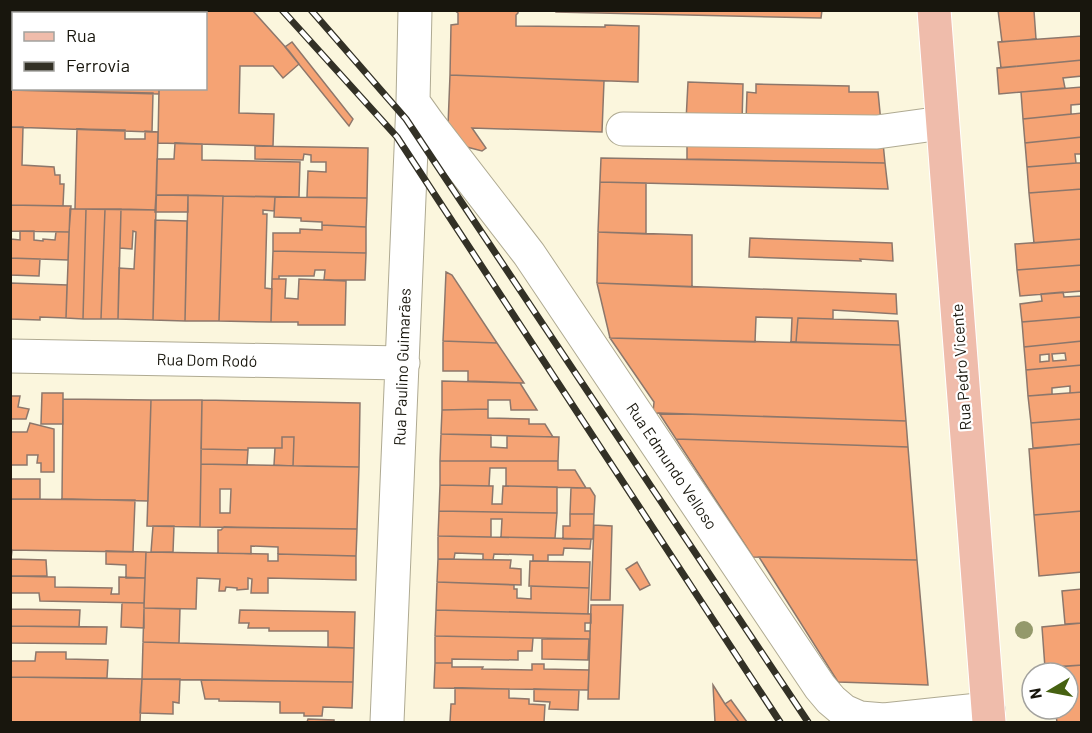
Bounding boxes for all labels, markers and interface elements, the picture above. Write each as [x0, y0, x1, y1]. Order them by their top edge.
legend [12, 12, 207, 90]
text: Rua [66, 24, 96, 46]
text: Ferrovia [66, 54, 130, 76]
street label: Rua Paulino Guimarães [389, 288, 414, 446]
street label: Rua Pedro Vicente [947, 303, 974, 431]
street label: Rua Dom Rodó [157, 349, 257, 370]
street label: Rua Edmundo Velloso [623, 399, 722, 533]
north arrow [1020, 661, 1080, 721]
text: N [1024, 687, 1045, 701]

